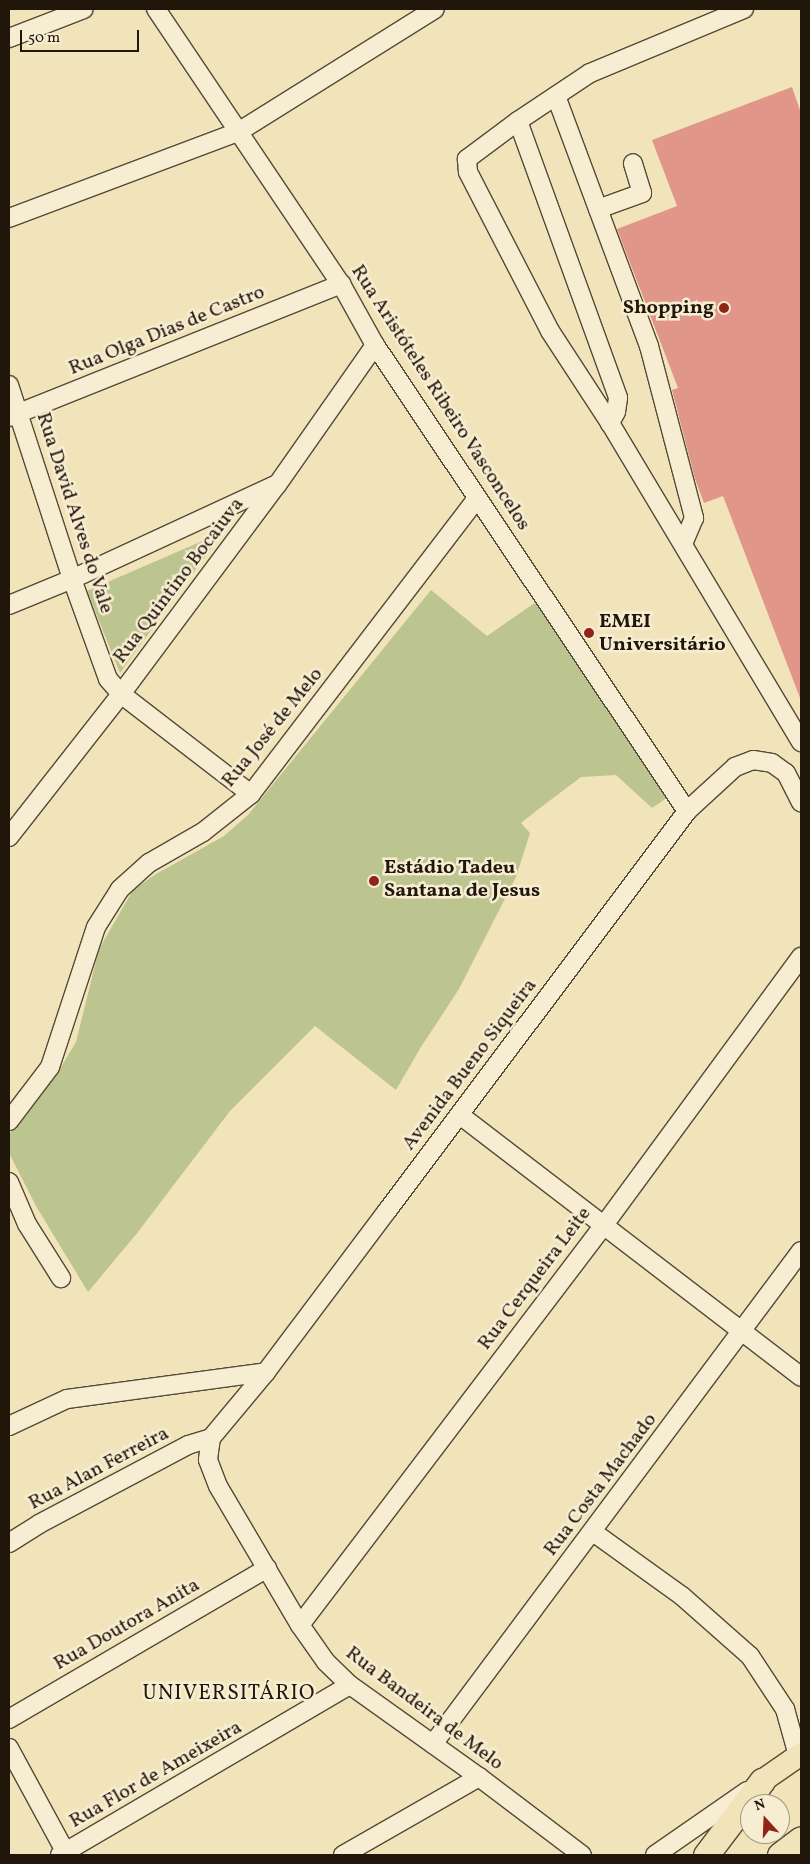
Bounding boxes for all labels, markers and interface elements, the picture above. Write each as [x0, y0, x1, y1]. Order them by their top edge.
scale bar [22, 20, 141, 52]
text: 50 m [28, 28, 60, 49]
street label: Rua Aristóteles Ribeiro Vasconcelos [345, 260, 535, 536]
street label: Rua Olga Dias de Castro [66, 281, 268, 381]
place label: Shopping [623, 296, 714, 320]
marker: Shopping [718, 302, 730, 314]
street label: Rua David Alves do Vale [30, 409, 118, 617]
street label: Rua Quintino Bocaiuva [109, 493, 249, 669]
place label: EMEI Universitário [599, 610, 726, 657]
marker: EMEI Universitário [583, 627, 595, 639]
street label: Rua José de Melo [217, 663, 329, 793]
place label: Estádio Tadeu Santana de Jesus [384, 857, 540, 904]
marker: Estádio Tadeu Santana de Jesus [368, 875, 380, 887]
street label: Avenida Bueno Siqueira [398, 974, 542, 1156]
street label: Rua Cerqueira Leite [473, 1203, 597, 1355]
street label: Rua Costa Machado [539, 1409, 663, 1561]
street label: Rua Alan Ferreira [25, 1422, 173, 1516]
street label: Rua Doutora Anita [50, 1574, 204, 1676]
street label: Rua Bandeira de Melo [340, 1642, 508, 1776]
district label: UNIVERSITÁRIO [141, 1681, 317, 1707]
street label: Rua Flor de Ameixeira [66, 1716, 246, 1834]
north arrow [740, 1794, 790, 1844]
text: N [752, 1795, 768, 1816]

